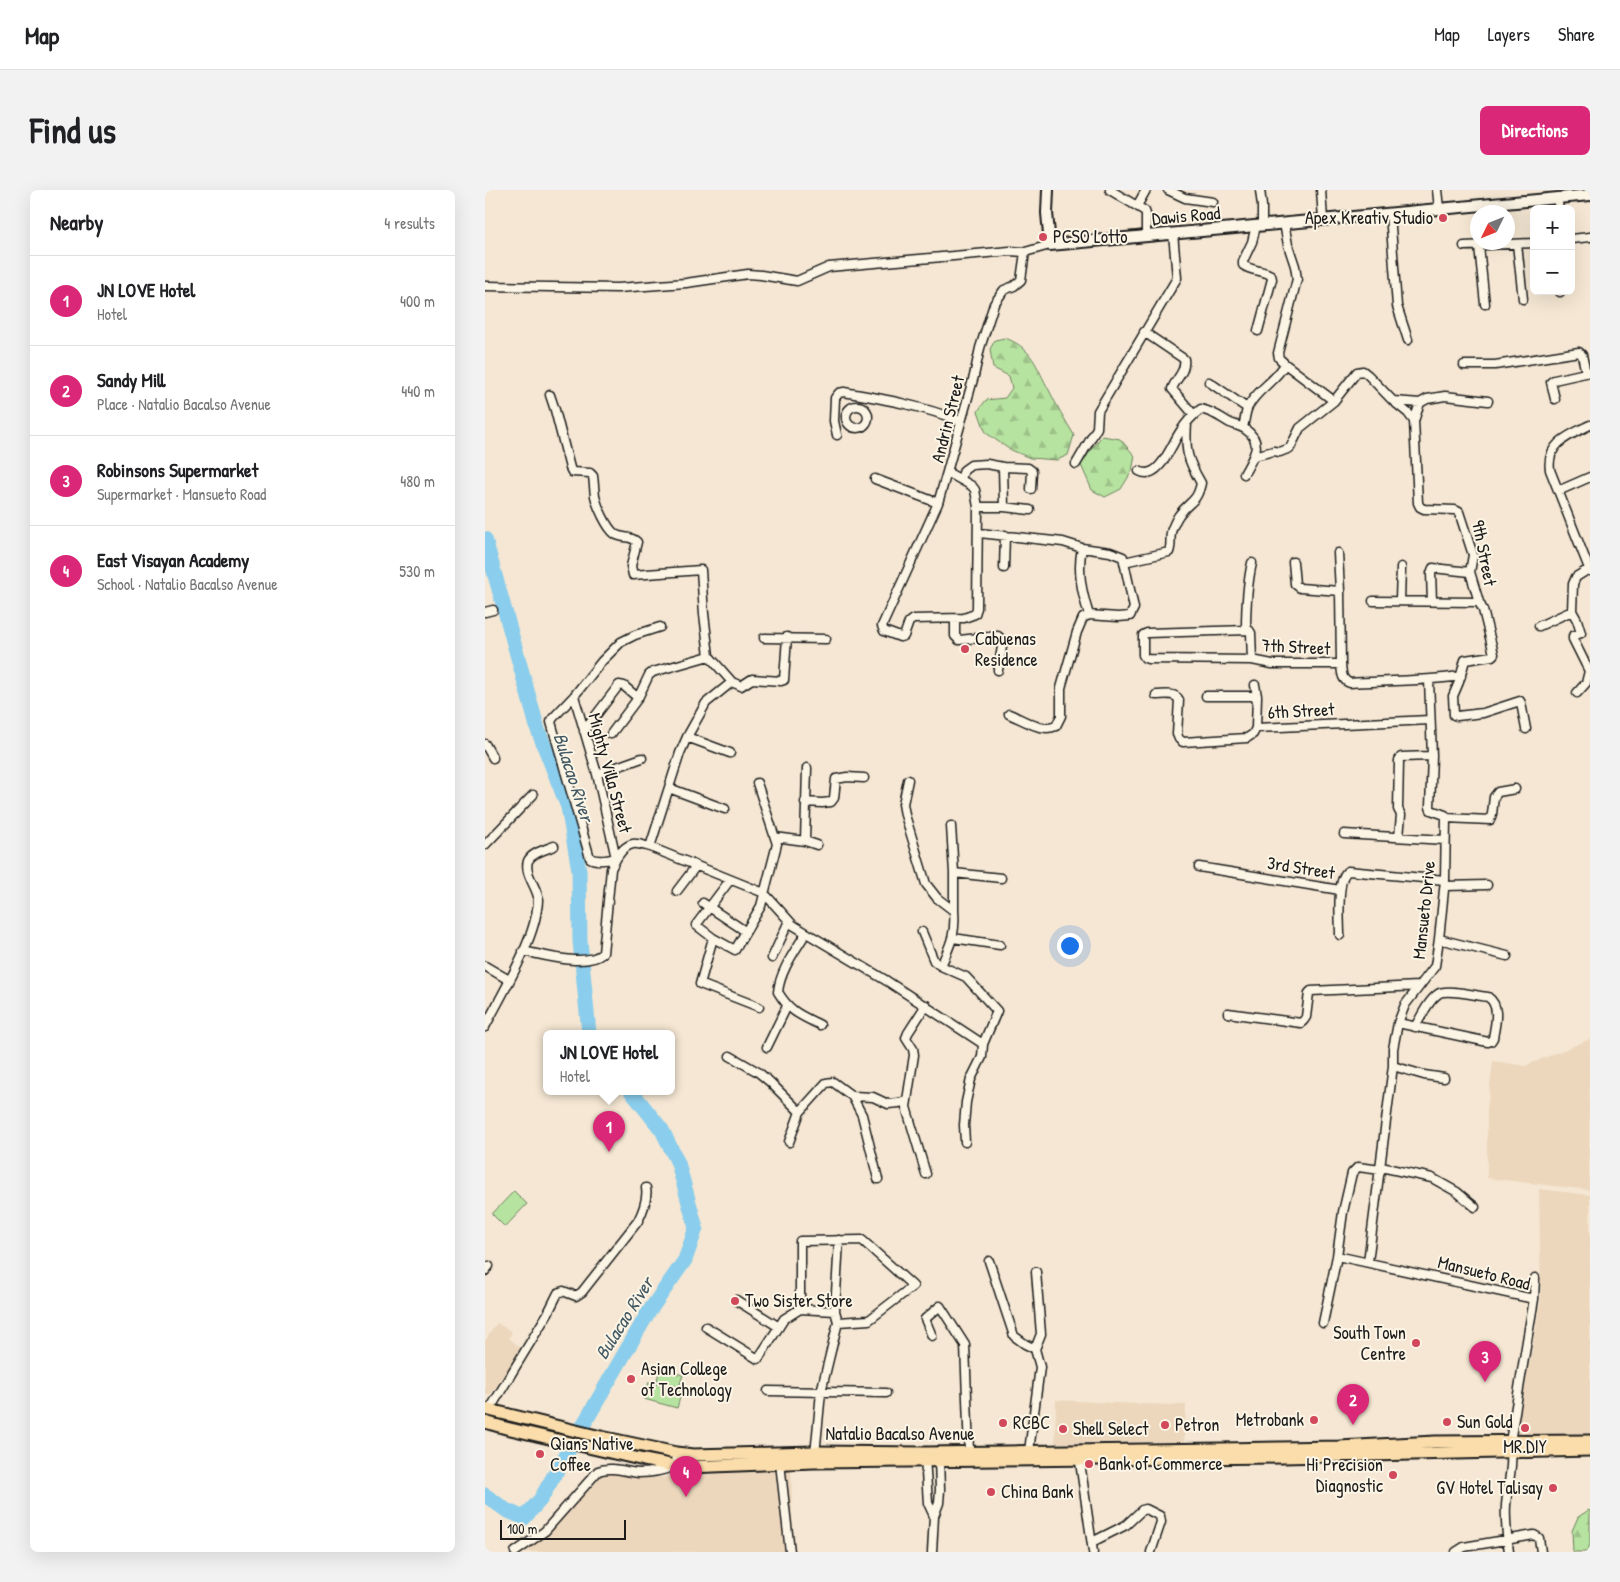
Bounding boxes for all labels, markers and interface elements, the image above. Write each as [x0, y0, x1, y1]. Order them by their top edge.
text: Map [25, 19, 59, 51]
text: Map [1434, 22, 1460, 47]
text: Layers [1488, 22, 1530, 47]
text: Share [1558, 22, 1595, 47]
button: Directions [1480, 106, 1590, 155]
text: Find us [30, 107, 116, 154]
street label: Dawis Road [1151, 200, 1221, 231]
place label: Apex Kreativ Studio [1305, 205, 1433, 230]
north arrow [1470, 205, 1515, 250]
map controls [1530, 205, 1575, 295]
button: + [1530, 205, 1575, 250]
text: Nearby [50, 208, 103, 237]
text: 4 results [384, 212, 435, 234]
marker: Apex Kreativ Studio [1437, 212, 1449, 224]
place label: PCSO Lotto [1053, 224, 1128, 249]
marker: PCSO Lotto [1037, 231, 1049, 243]
button: − [1530, 250, 1575, 295]
text: JN LOVE Hotel [97, 277, 195, 303]
text: 1 [63, 290, 69, 312]
text: 400 m [400, 290, 435, 312]
text: Hotel [97, 303, 127, 325]
text: Sandy Mill [97, 367, 165, 393]
street label: Andrin Street [925, 372, 971, 465]
text: 2 [62, 380, 70, 402]
text: 440 m [401, 380, 435, 402]
text: Place · Natalio Bacalso Avenue [97, 393, 271, 415]
text: Robinsons Supermarket [97, 457, 258, 483]
text: 3 [62, 470, 70, 492]
text: 480 m [400, 470, 435, 492]
text: Supermarket · Mansueto Road [97, 483, 266, 505]
street label: 9th Street [1466, 518, 1503, 589]
text: East Visayan Academy [97, 547, 249, 573]
text: 4 [63, 560, 69, 582]
text: 530 m [399, 560, 435, 582]
text: School · Natalio Bacalso Avenue [97, 573, 278, 595]
place label: Cabuenas Residence [975, 626, 1038, 672]
street label: 7th Street [1261, 632, 1332, 661]
marker: Cabuenas Residence [959, 643, 971, 655]
street label: 6th Street [1267, 696, 1336, 725]
street label: Mighty Villa Street [582, 710, 639, 836]
water label: Bulacao River [547, 729, 601, 827]
street label: 3rd Street [1266, 850, 1337, 885]
street label: Mansueto Drive [1406, 860, 1441, 960]
your location [1057, 933, 1083, 959]
popup [543, 1030, 675, 1095]
text: JN LOVE Hotel [560, 1039, 658, 1065]
text: Hotel [560, 1065, 590, 1087]
pin: 1 [593, 1111, 625, 1152]
street label: Mansueto Road [1435, 1249, 1533, 1296]
water label: Bulacao River [589, 1270, 661, 1364]
place label: Two Sister Store [745, 1288, 853, 1313]
marker: Two Sister Store [729, 1295, 741, 1307]
place label: South Town Centre [1333, 1320, 1406, 1366]
marker: South Town Centre [1410, 1337, 1422, 1349]
pin: 3 [1469, 1341, 1501, 1382]
place label: Asian College of Technology [641, 1356, 732, 1402]
marker: Asian College of Technology [625, 1373, 637, 1385]
pin: 2 [1337, 1384, 1369, 1425]
place label: Metrobank [1236, 1407, 1305, 1432]
place label: Sun Gold [1457, 1409, 1512, 1434]
place label: RCBC [1013, 1410, 1050, 1435]
place label: Petron [1175, 1412, 1219, 1437]
marker: Metrobank [1308, 1414, 1320, 1426]
place label: Shell Select [1073, 1416, 1149, 1441]
marker: Sun Gold [1441, 1416, 1453, 1428]
marker: RCBC [997, 1417, 1009, 1429]
marker: Petron [1159, 1419, 1171, 1431]
street label: Natalio Bacalso Avenue [825, 1421, 975, 1446]
marker: MR.DIY [1519, 1422, 1531, 1434]
marker: Shell Select [1057, 1423, 1069, 1435]
place label: Qians Native Coffee [550, 1431, 633, 1477]
place label: MR.DIY [1503, 1434, 1547, 1459]
marker: Qians Native Coffee [534, 1448, 546, 1460]
place label: Bank of Commerce [1099, 1451, 1223, 1476]
place label: Hi Precision Diagnostic [1306, 1452, 1383, 1498]
pin: 4 [670, 1456, 702, 1497]
marker: Bank of Commerce [1083, 1458, 1095, 1470]
marker: Hi Precision Diagnostic [1387, 1469, 1399, 1481]
place label: GV Hotel Talisay [1436, 1475, 1543, 1500]
place label: China Bank [1001, 1479, 1074, 1504]
marker: GV Hotel Talisay [1547, 1482, 1559, 1494]
marker: China Bank [985, 1486, 997, 1498]
scale bar [500, 1517, 626, 1540]
text: 100 m [507, 1519, 537, 1538]

